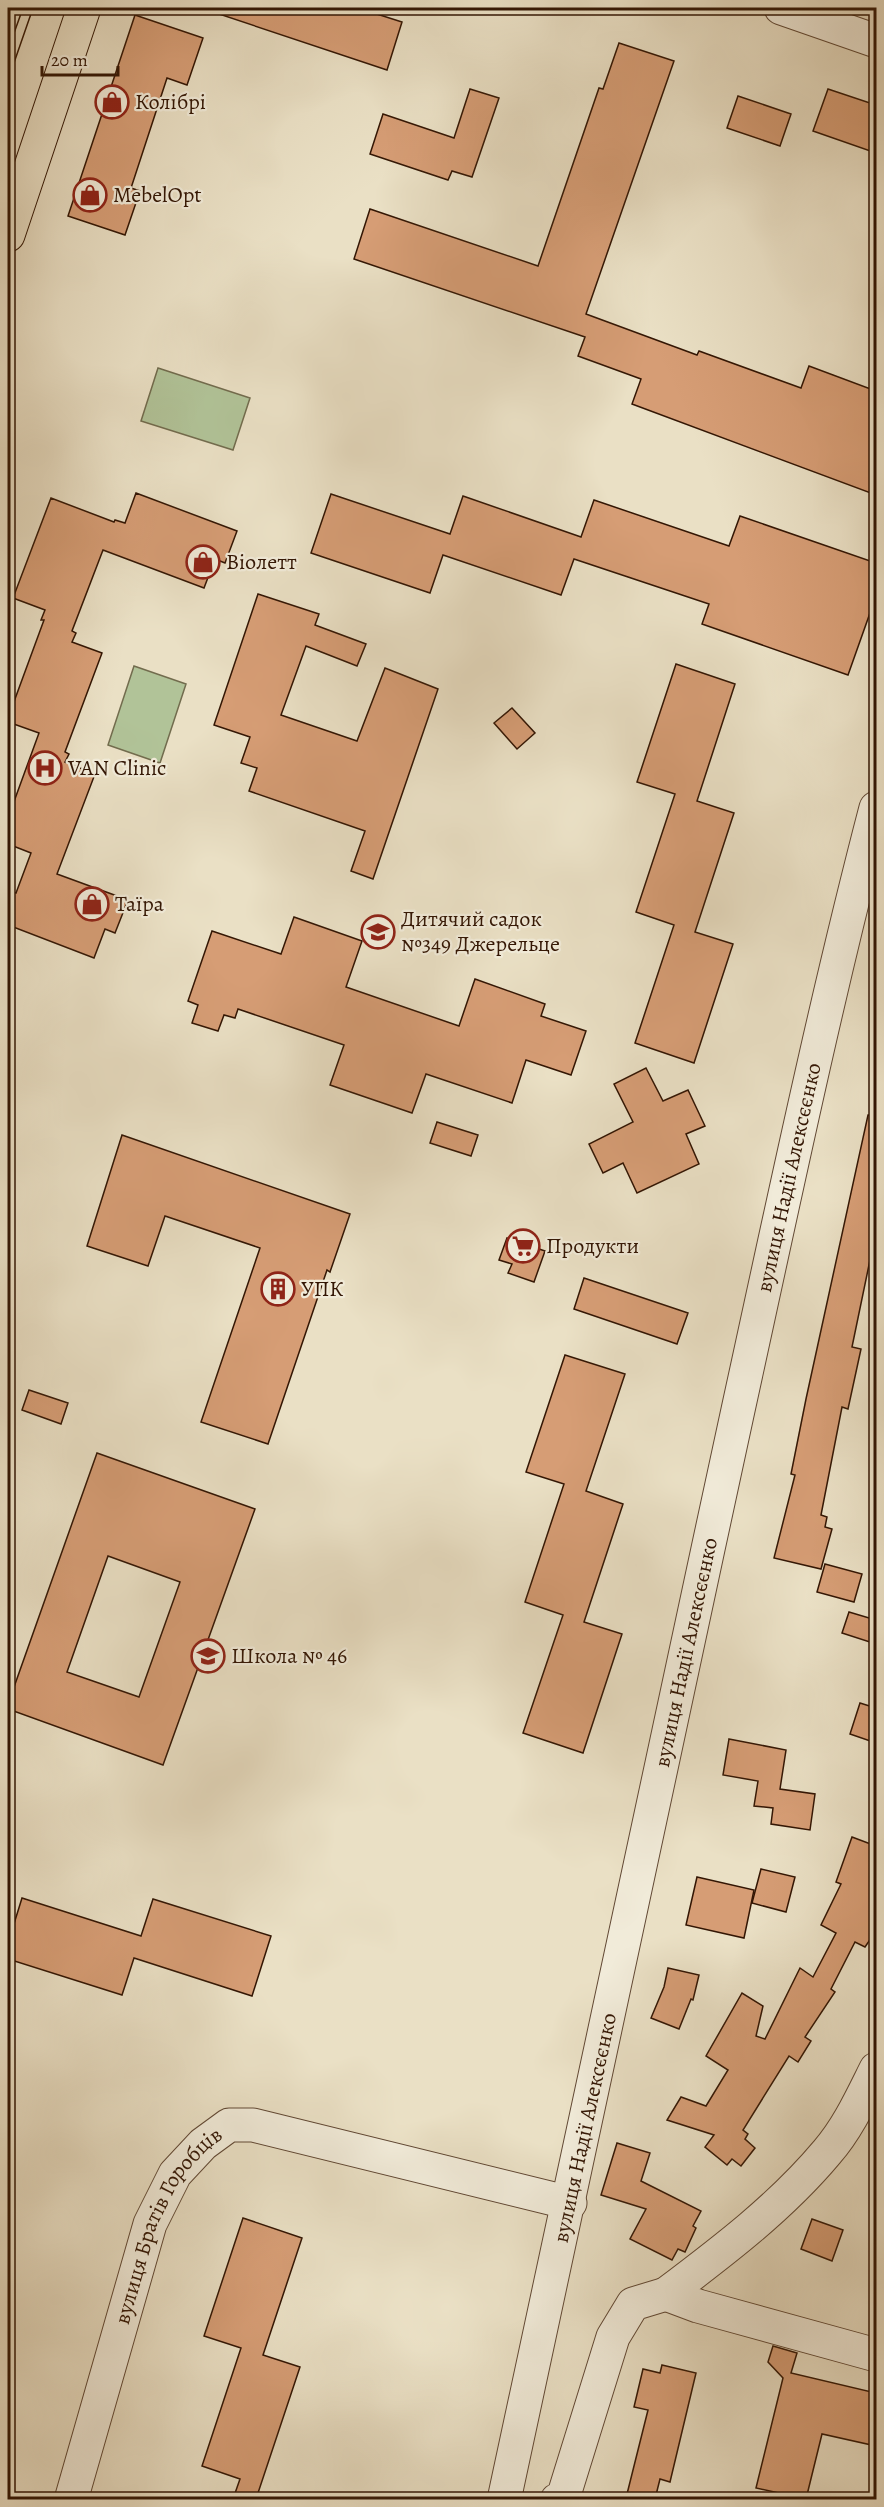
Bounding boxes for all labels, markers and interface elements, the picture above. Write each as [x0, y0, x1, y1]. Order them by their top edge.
scale bar [42, 39, 118, 77]
text: 20 m [51, 48, 88, 72]
shop icon: Колібрі [94, 84, 130, 120]
place label: Колібрі [135, 87, 206, 117]
shop icon: MebelOpt [72, 177, 108, 213]
place label: MebelOpt [113, 180, 202, 210]
shop icon: Віолетт [185, 544, 221, 580]
place label: Віолетт [226, 547, 297, 577]
hospital icon: VAN Clinic [27, 750, 63, 786]
place label: VAN Clinic [67, 753, 166, 783]
shop icon: Таїра [74, 886, 110, 922]
place label: Таїра [115, 889, 165, 919]
place label: Дитячий садок №349 Джерельце [401, 904, 560, 959]
school or university icon: Дитячий садок №349 Джерельце [360, 914, 396, 950]
street label: вулиця Надії Алексєєнко [749, 1060, 829, 1295]
supermarket icon: Продукти [505, 1228, 541, 1264]
place label: Продукти [546, 1231, 639, 1261]
building icon: УПК [260, 1271, 296, 1307]
place label: УПК [301, 1274, 343, 1304]
street label: вулиця Надії Алексєєнко [647, 1535, 725, 1770]
school or university icon: Школа № 46 [190, 1638, 226, 1674]
place label: Школа № 46 [231, 1641, 347, 1671]
street label: вулиця Надії Алексєєнко [546, 2010, 624, 2245]
street label: вулиця Братів Горобців [107, 2120, 228, 2328]

